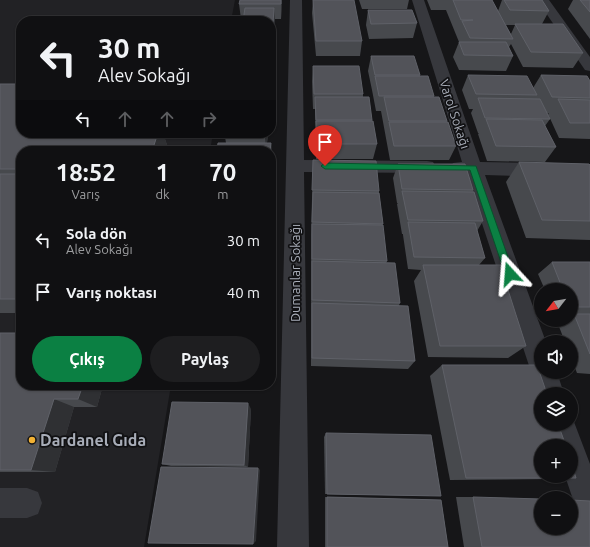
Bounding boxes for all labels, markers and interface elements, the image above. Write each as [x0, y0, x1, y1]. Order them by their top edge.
icon: left [32, 32, 84, 84]
text: 30 m [98, 32, 160, 63]
text: Alev Sokağı [98, 65, 190, 85]
street label: Varol Sokağı [437, 78, 473, 150]
icon: left [72, 108, 94, 130]
icon: ahead [114, 108, 136, 130]
icon: ahead [156, 108, 178, 130]
icon: right [198, 108, 220, 130]
pin [308, 125, 342, 166]
icon: arrive [314, 131, 336, 153]
text: 18:52 [56, 159, 116, 186]
text: 1 [156, 159, 169, 186]
text: 70 [209, 159, 236, 186]
text: Varış [71, 187, 100, 201]
text: dk [155, 187, 170, 201]
text: m [217, 187, 228, 201]
street label: Dumanlar Sokağı [288, 224, 302, 322]
text: Sola dön [66, 225, 127, 242]
icon: left [32, 229, 54, 251]
text: 30 m [227, 232, 260, 249]
text: Alev Sokağı [66, 242, 133, 256]
position arrow [489, 253, 531, 295]
icon: arrive [32, 281, 54, 303]
north arrow [534, 283, 578, 327]
map controls [534, 283, 578, 535]
text: Varış noktası [66, 284, 157, 301]
text: 40 m [227, 284, 260, 301]
button: sound [534, 335, 578, 379]
button: Çıkış [32, 336, 142, 382]
button: Paylaş [150, 336, 260, 382]
button: layers [534, 387, 578, 431]
place label: Dardanel Gıda [40, 431, 146, 449]
marker: Dardanel Gıda [27, 435, 37, 445]
button: + [534, 439, 578, 483]
button: − [534, 491, 578, 535]

